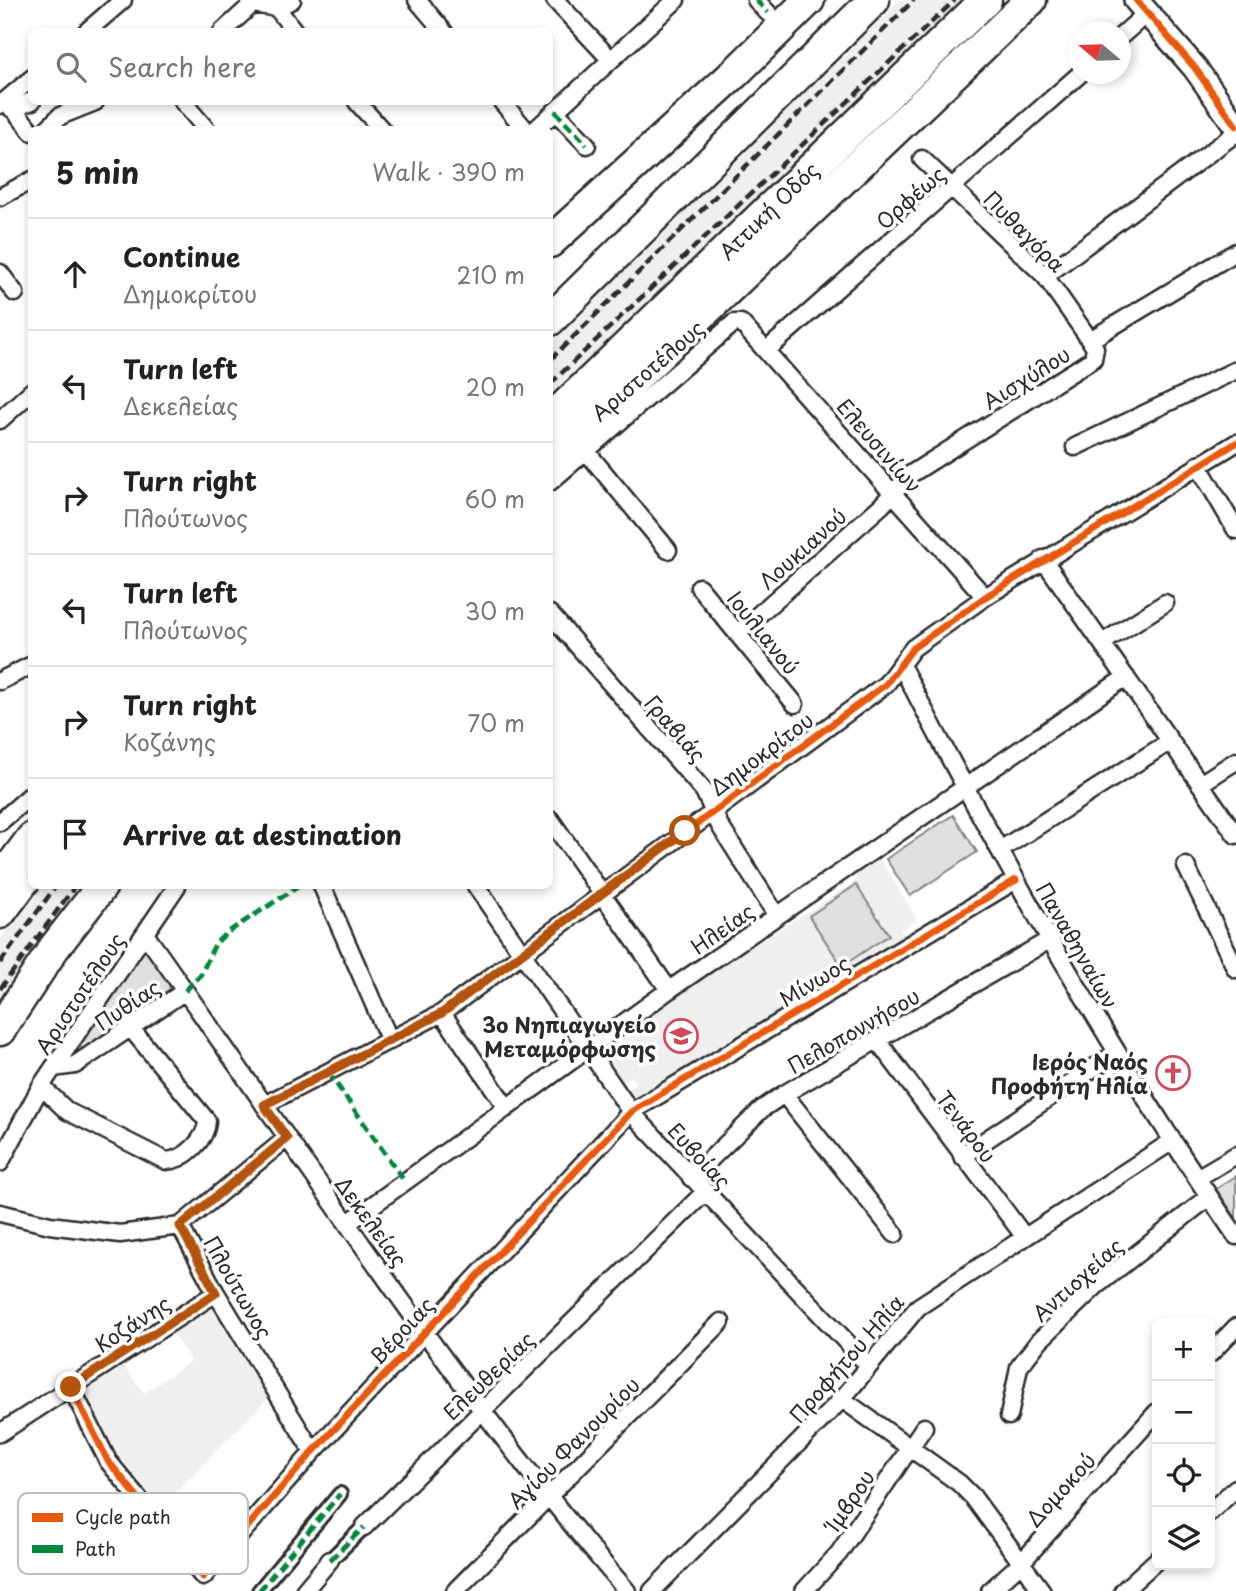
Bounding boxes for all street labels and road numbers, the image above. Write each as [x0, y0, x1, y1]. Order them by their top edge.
street label: Αττική Οδός [711, 154, 825, 266]
street label: Ορφέως [868, 158, 952, 236]
street label: Πυθαγόρα [977, 183, 1073, 279]
street label: Αριστοτέλους [584, 312, 710, 428]
street label: Αισχύλου [976, 338, 1076, 416]
street label: Ελευσινίων [830, 391, 930, 499]
street label: Λουκιανού [751, 500, 853, 596]
street label: Ιουλιανού [720, 583, 808, 681]
street label: Γραβιάς [638, 687, 714, 769]
street label: Δημοκρίτου [702, 703, 820, 803]
street label: Παναθηναίων [1029, 876, 1127, 1014]
street label: Ηλείας [684, 894, 760, 961]
street label: Αριστοτέλους [27, 926, 131, 1060]
street label: Μίνωος [773, 946, 855, 1014]
street label: Πυθίας [88, 970, 166, 1038]
street label: Πελοποννήσου [781, 979, 925, 1081]
street label: Τενάρου [929, 1083, 1005, 1169]
street label: Ευβοίας [661, 1115, 739, 1195]
street label: Δεκελείας [328, 1169, 416, 1273]
street label: Αντιοχείας [1025, 1229, 1130, 1328]
street label: Πλούτωνος [197, 1230, 281, 1344]
street label: Κοζάνης [88, 1286, 176, 1359]
street label: Προφήτου Ηλία [781, 1287, 911, 1429]
street label: Βέροιας [361, 1289, 441, 1371]
street label: Ελευθερίας [435, 1323, 541, 1427]
street label: Αγίου Φανουρίου [500, 1369, 646, 1515]
street label: Δομοκού [1018, 1445, 1102, 1533]
street label: Ίμβρου [815, 1463, 881, 1540]

